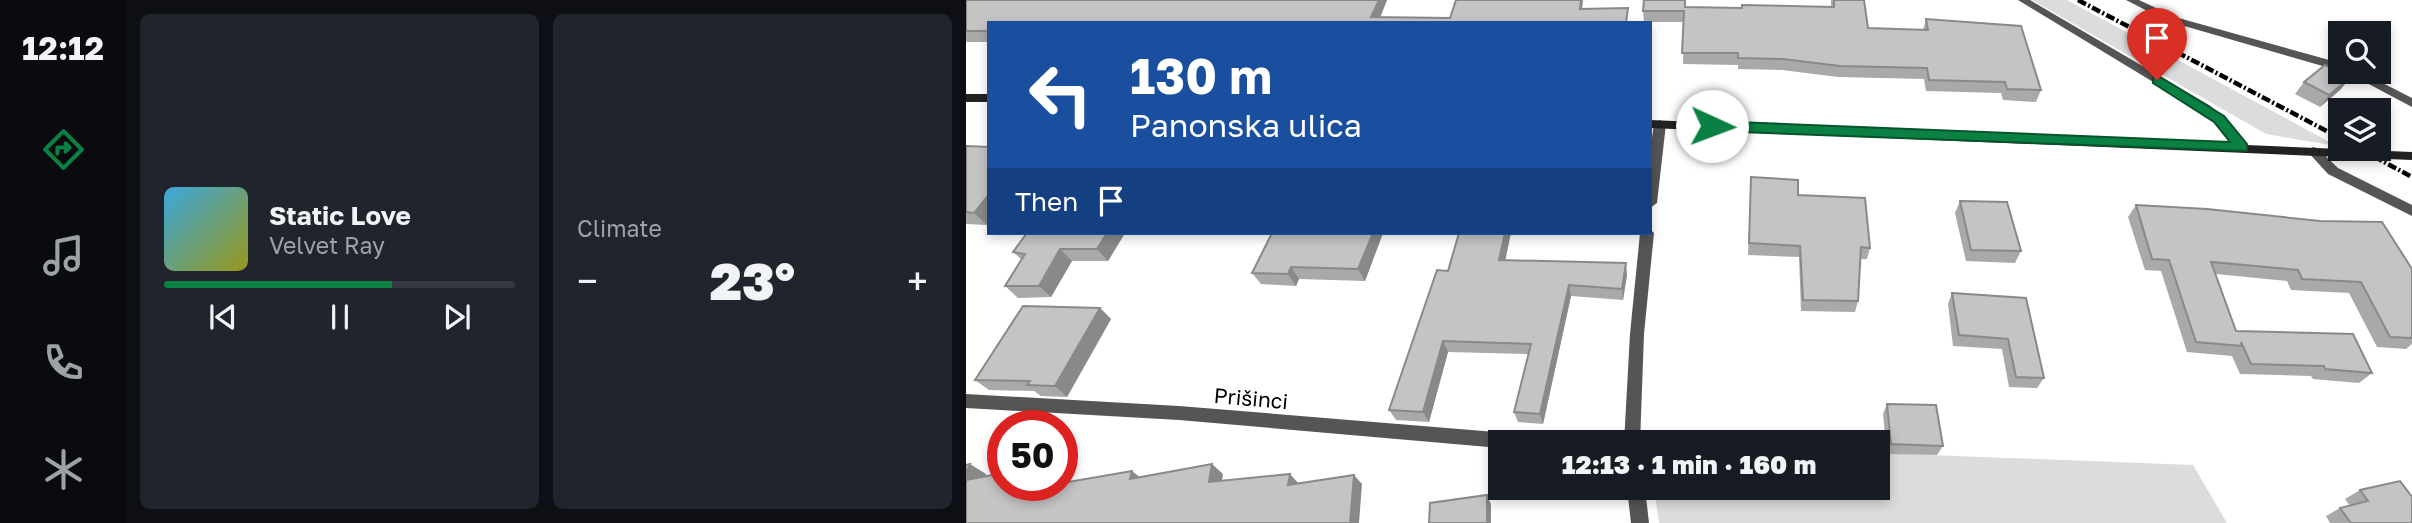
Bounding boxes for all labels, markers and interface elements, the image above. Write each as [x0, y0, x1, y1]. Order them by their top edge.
pin [2127, 8, 2187, 80]
icon: arrive [2138, 19, 2176, 57]
map controls [2328, 21, 2391, 161]
button: search [2328, 21, 2391, 84]
text: 12:12 [22, 29, 104, 67]
text: 130 m [1130, 46, 1272, 105]
icon: left [1015, 49, 1106, 140]
position arrow [1675, 89, 1749, 163]
button: layers [2328, 98, 2391, 161]
text: Panonska ulica [1130, 106, 1362, 144]
icon: directions [39, 125, 88, 174]
icon: arrive [1092, 182, 1130, 220]
text: Then [1015, 186, 1078, 217]
text: Static Love [269, 200, 411, 231]
text: Climate [577, 214, 662, 242]
icon: music [39, 231, 88, 280]
text: Velvet Ray [269, 231, 385, 259]
text: 23° [710, 249, 795, 311]
text: − [577, 258, 598, 303]
text: + [907, 258, 928, 303]
icon: previous [204, 298, 242, 336]
icon: pause [321, 298, 359, 336]
icon: next [438, 298, 476, 336]
icon: phone [39, 338, 88, 387]
street label: Prišinci [1213, 382, 1289, 414]
speed limit sign: 50 [987, 410, 1078, 501]
icon: climate [39, 445, 88, 494]
text: 12:13 · 1 min · 160 m [1562, 449, 1816, 480]

